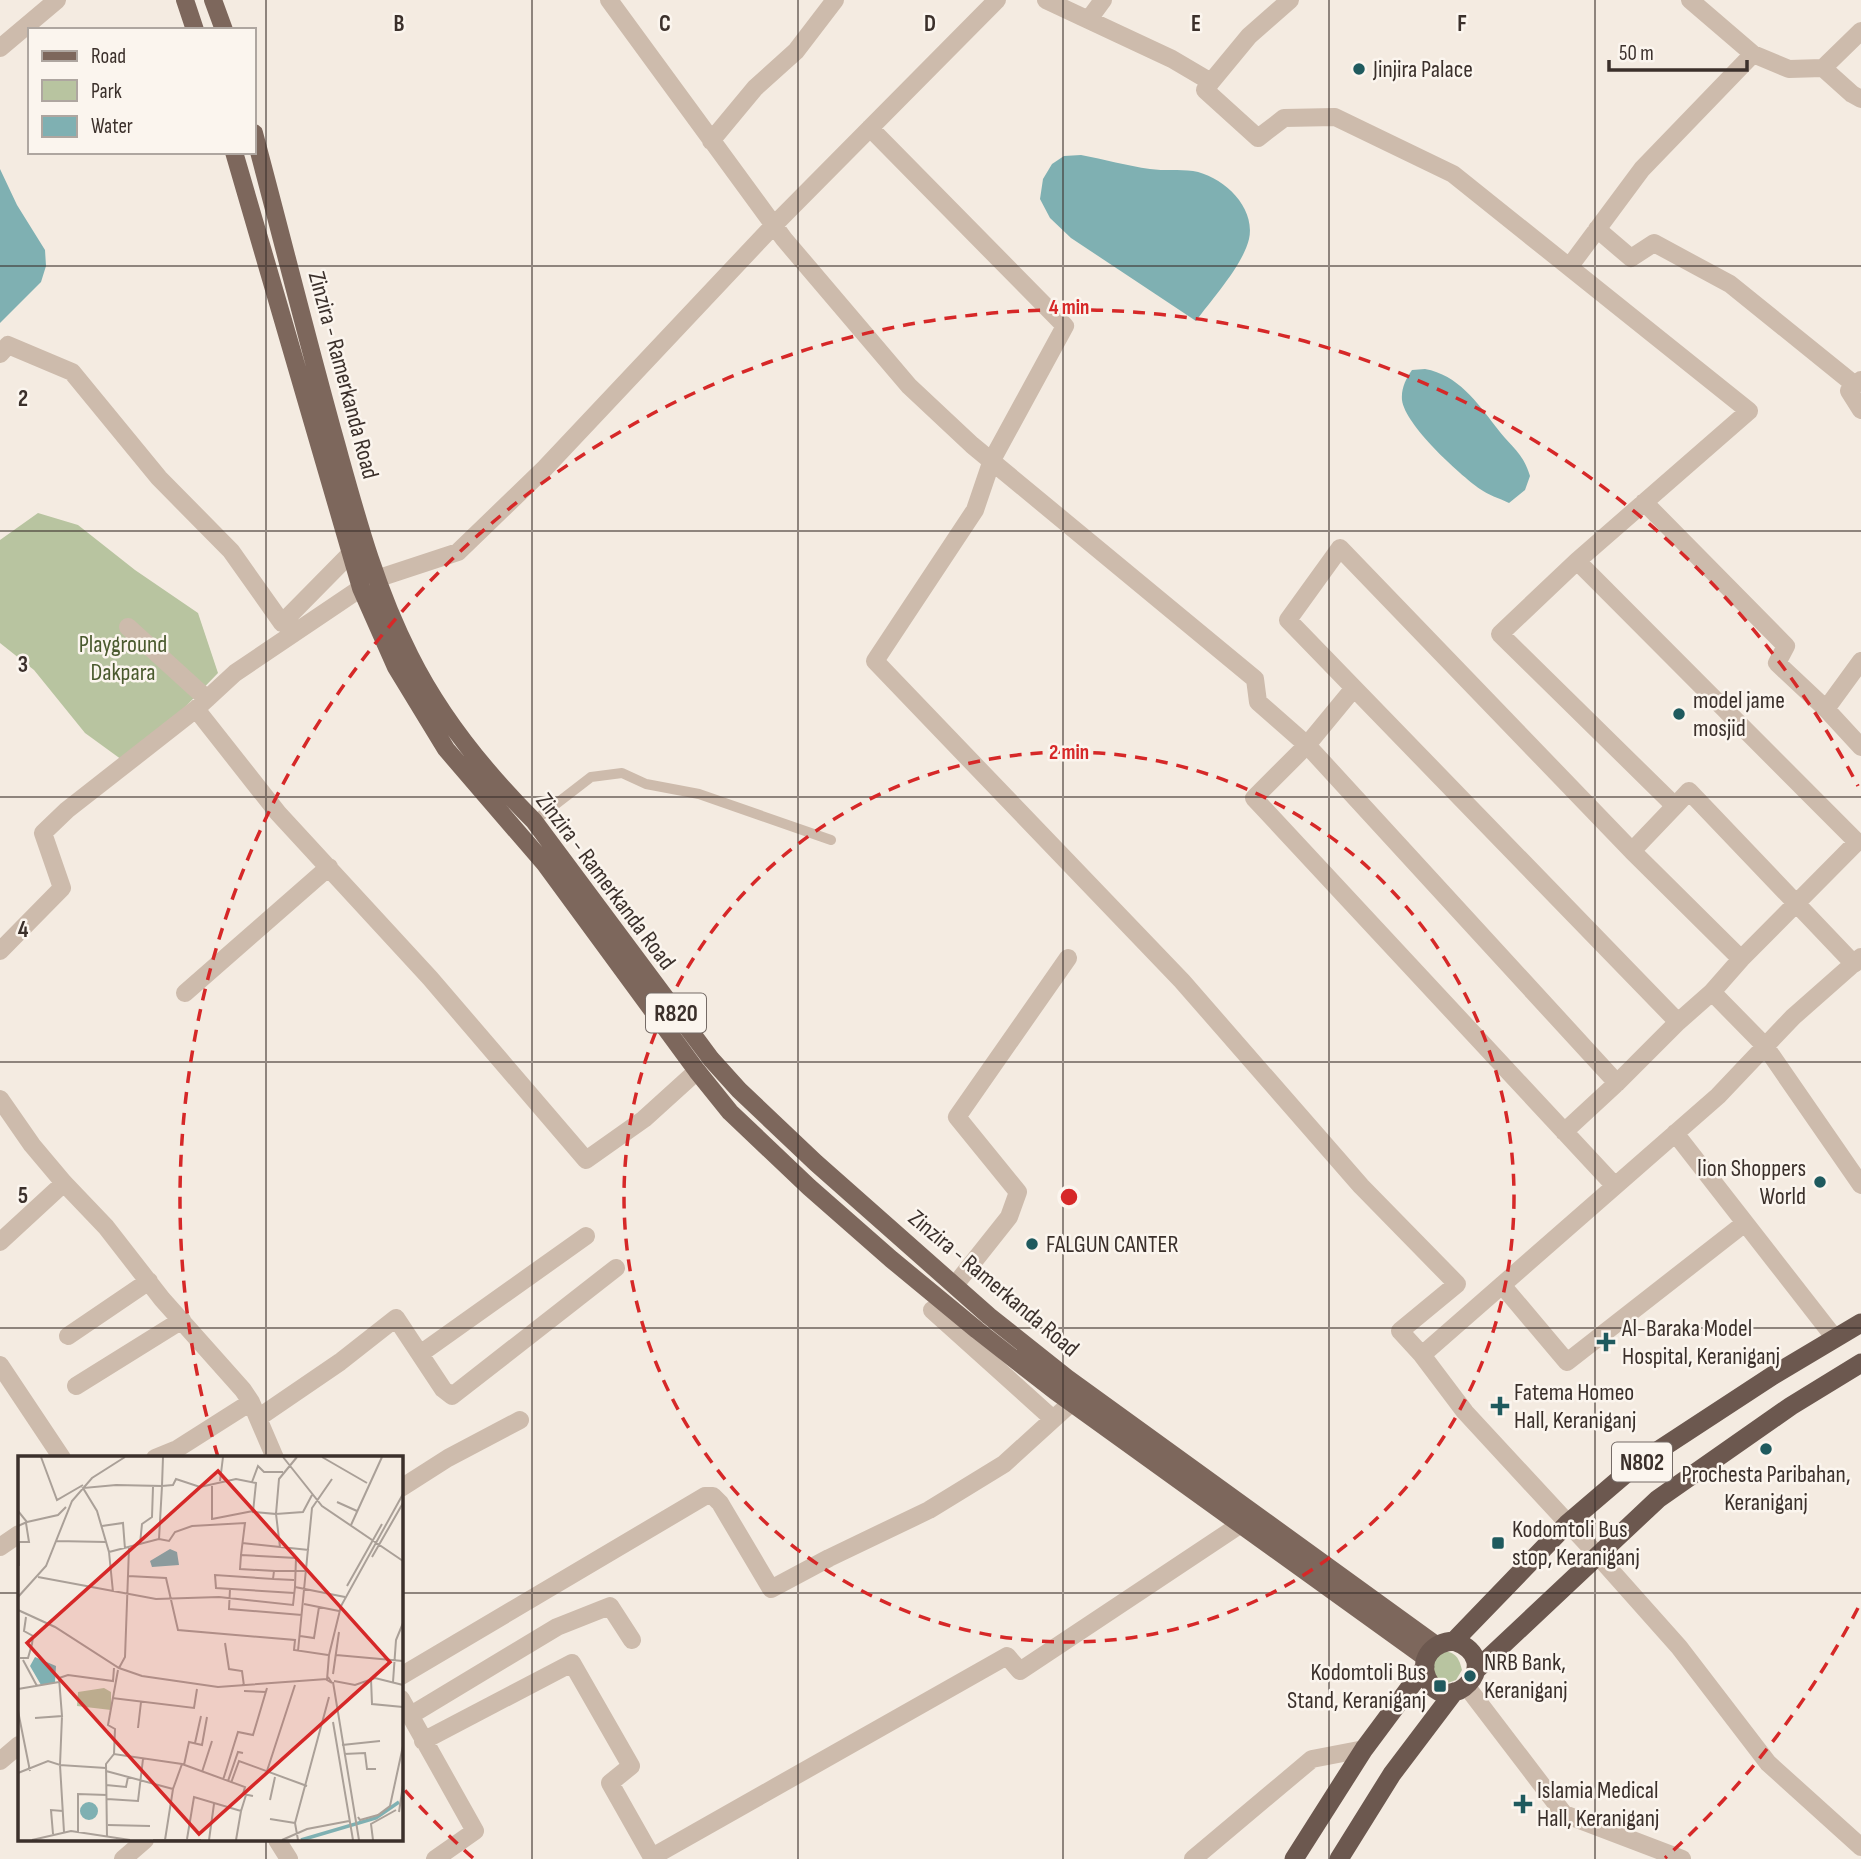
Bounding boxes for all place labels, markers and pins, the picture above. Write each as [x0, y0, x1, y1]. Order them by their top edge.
place label: Jinjira Palace [1372, 55, 1473, 84]
marker: Jinjira Palace [1351, 61, 1367, 77]
place label: model jame mosjid [1693, 686, 1785, 743]
marker: model jame mosjid [1671, 706, 1687, 722]
place label: lion Shoppers World [1697, 1154, 1806, 1211]
marker: lion Shoppers World [1812, 1174, 1828, 1190]
centre of rings [1057, 1185, 1081, 1209]
place label: FALGUN CANTER [1046, 1230, 1179, 1259]
marker: FALGUN CANTER [1024, 1236, 1040, 1252]
place label: Al-Baraka Model Hospital, Keraniganj [1621, 1314, 1780, 1371]
marker: Al-Baraka Model Hospital, Keraniganj [1596, 1332, 1616, 1352]
place label: Fatema Homeo Hall, Keraniganj [1514, 1378, 1636, 1435]
marker: Fatema Homeo Hall, Keraniganj [1492, 1398, 1508, 1414]
marker: Prochesta Paribahan, Keraniganj [1758, 1441, 1774, 1457]
place label: Prochesta Paribahan, Keraniganj [1682, 1460, 1850, 1517]
place label: Kodomtoli Bus stop, Keraniganj [1512, 1515, 1640, 1572]
marker: Kodomtoli Bus stop, Keraniganj [1490, 1535, 1506, 1551]
place label: NRB Bank, Keraniganj [1484, 1648, 1568, 1705]
place label: Kodomtoli Bus Stand, Keraniganj [1287, 1658, 1426, 1715]
marker: NRB Bank, Keraniganj [1462, 1668, 1478, 1684]
marker: Kodomtoli Bus Stand, Keraniganj [1432, 1678, 1448, 1694]
place label: Islamia Medical Hall, Keraniganj [1537, 1776, 1659, 1833]
marker: Islamia Medical Hall, Keraniganj [1515, 1796, 1531, 1812]

